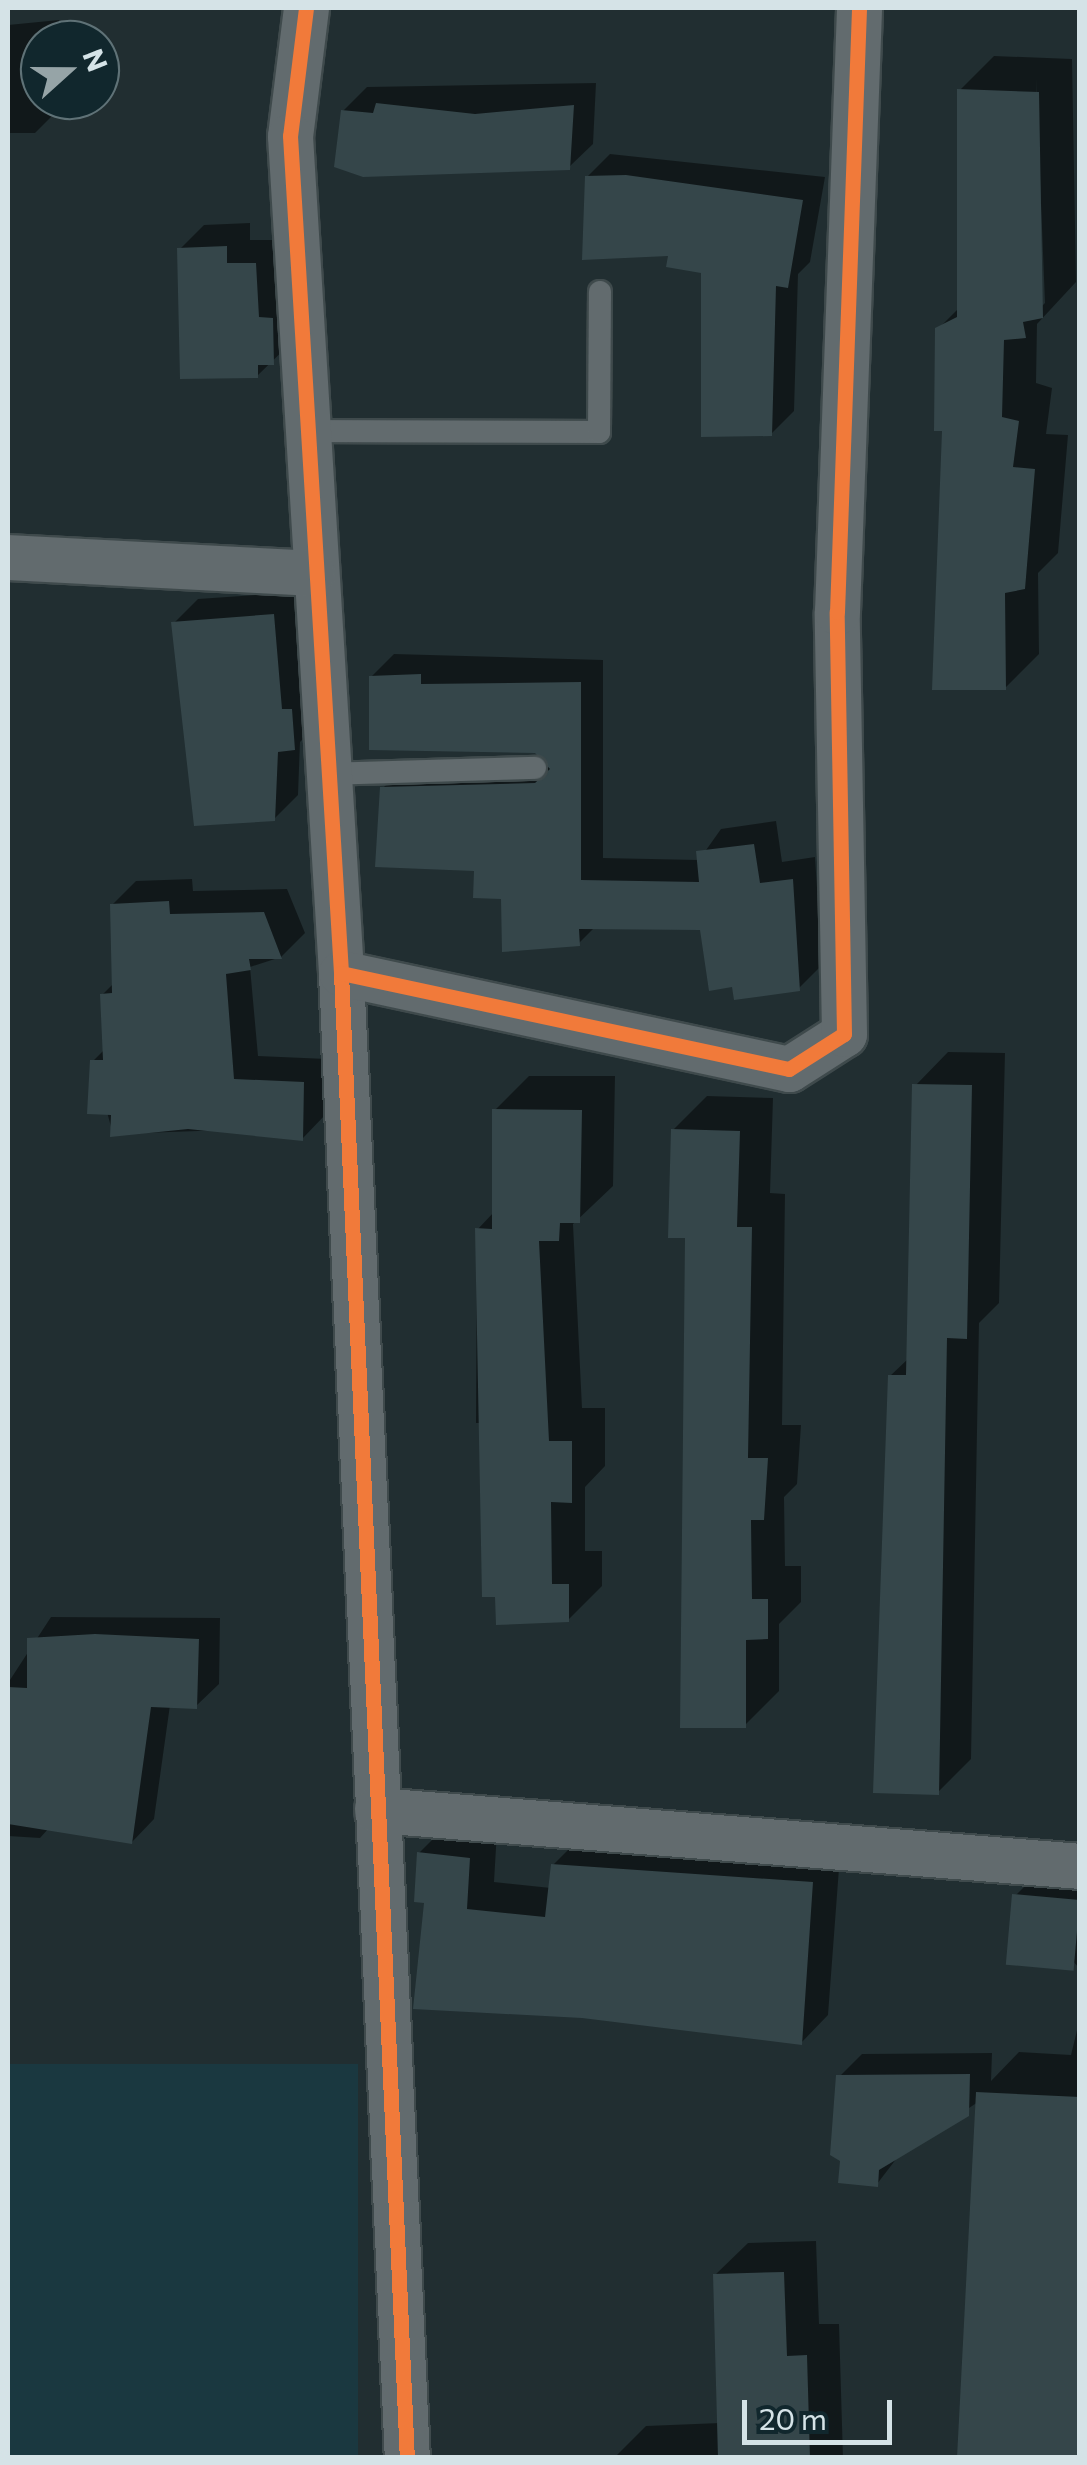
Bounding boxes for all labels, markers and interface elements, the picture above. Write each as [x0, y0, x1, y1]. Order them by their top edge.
north arrow [20, 20, 120, 120]
text: N [77, 44, 116, 76]
scale bar [747, 2380, 897, 2442]
text: 20 m [759, 2399, 827, 2436]

